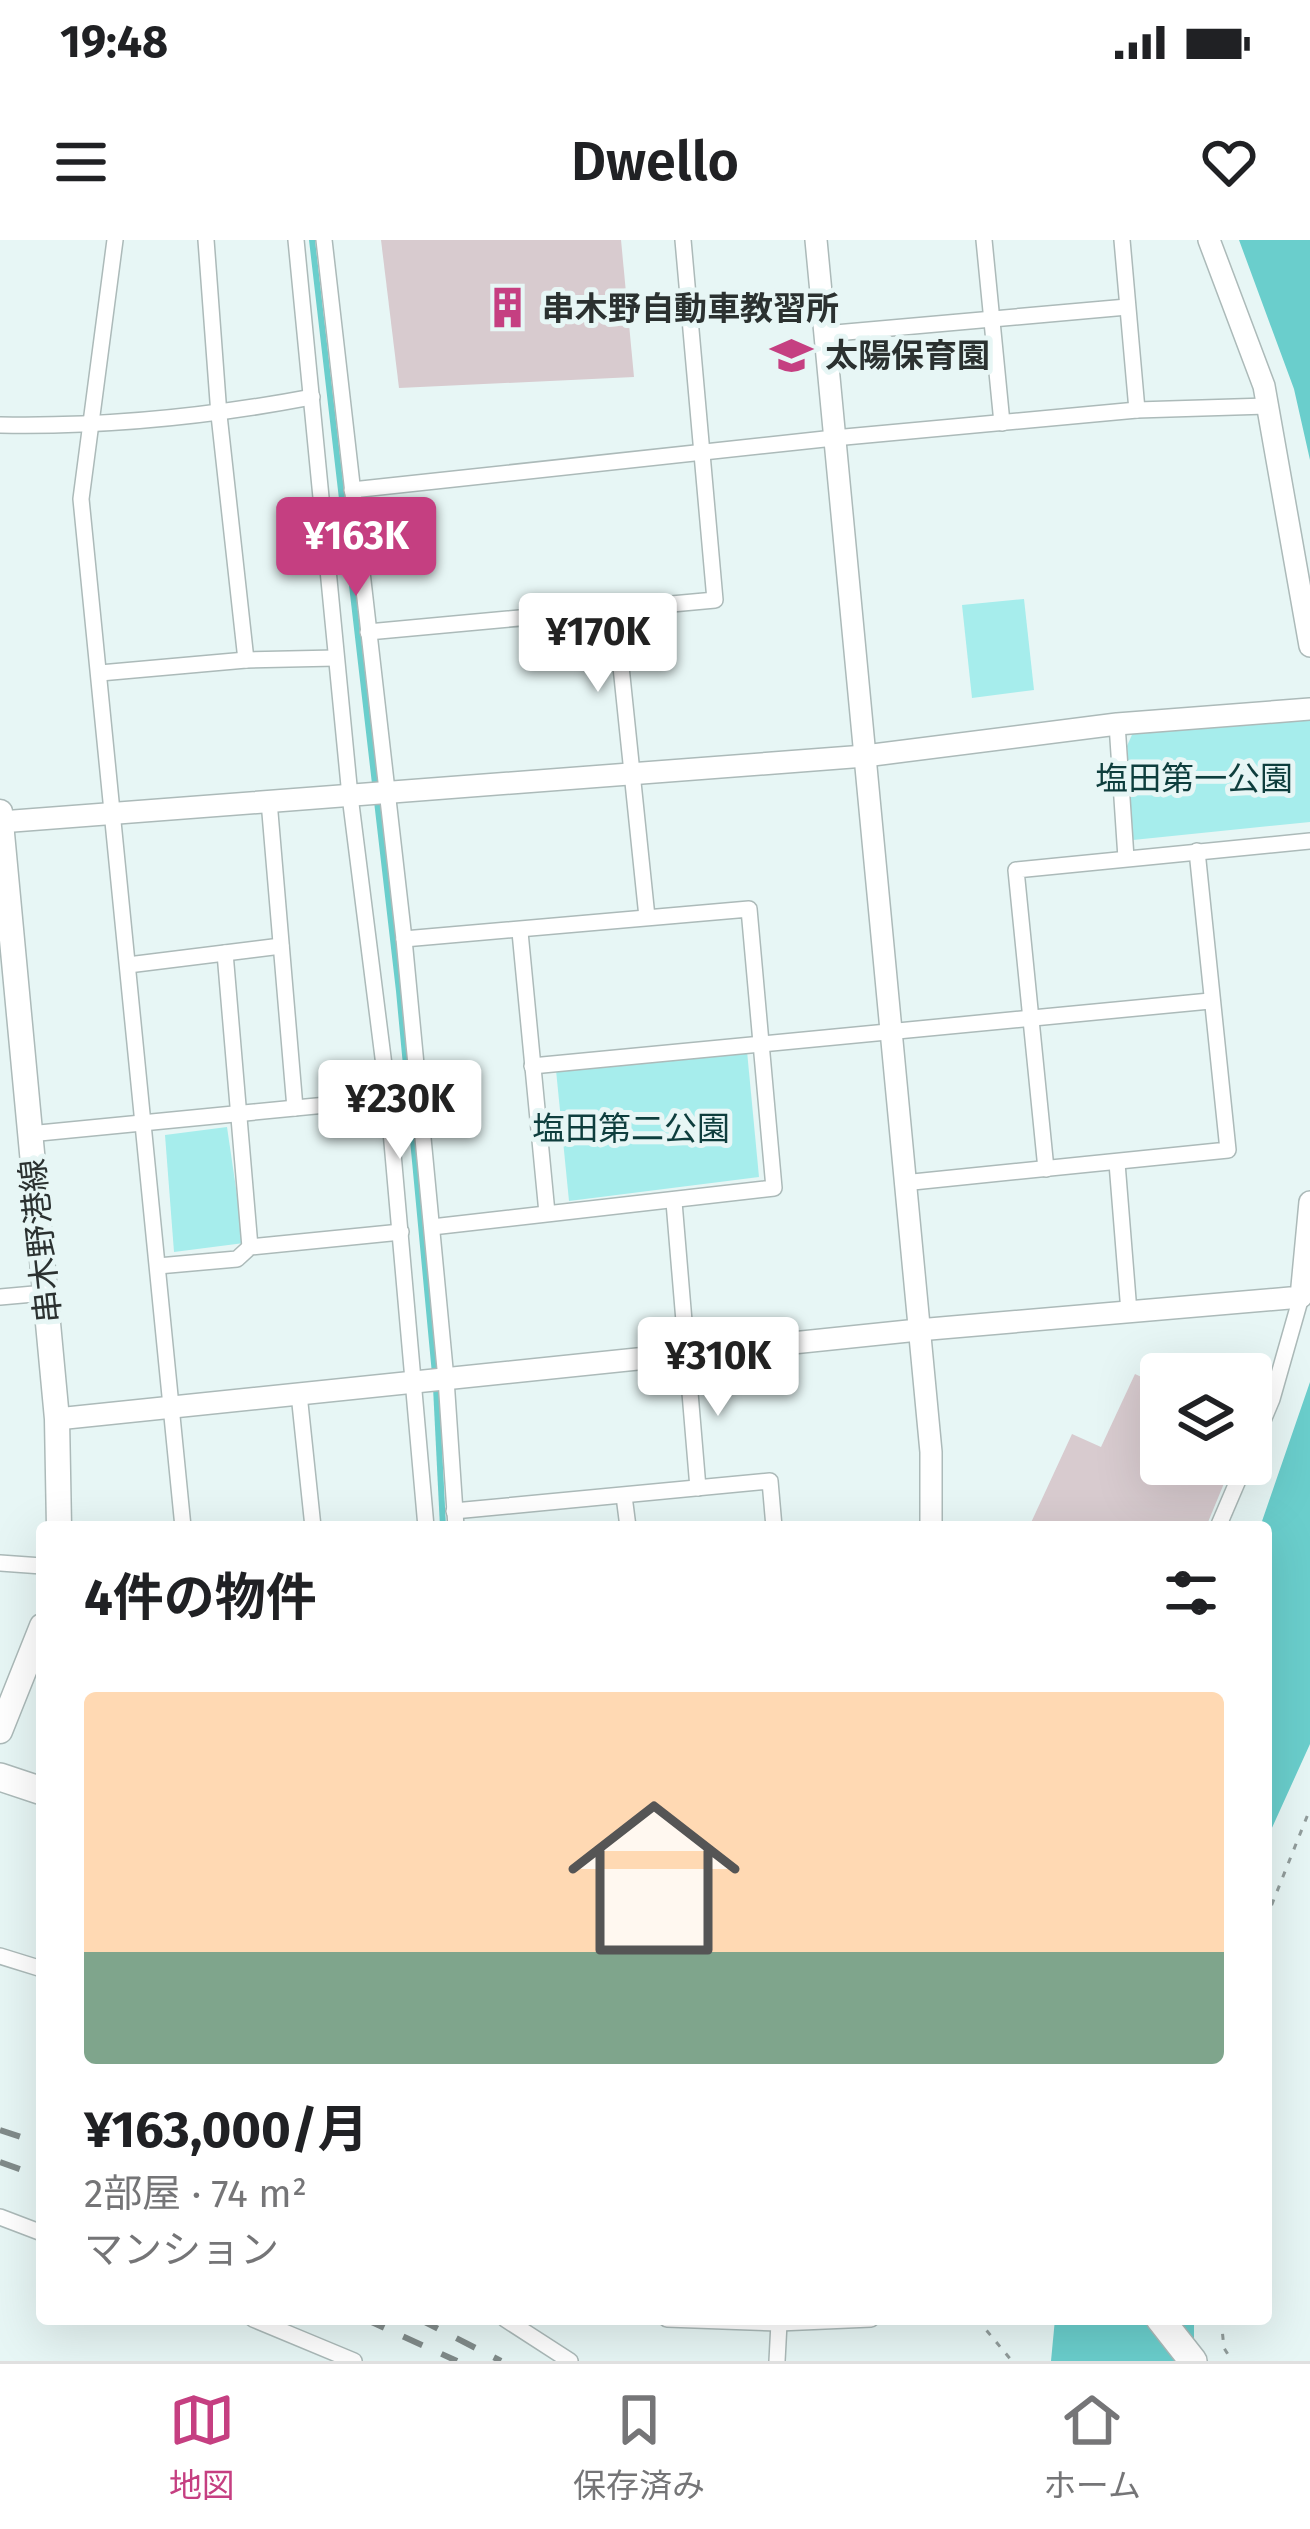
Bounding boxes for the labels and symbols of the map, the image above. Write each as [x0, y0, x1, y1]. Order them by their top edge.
building icon: 串木野自動車教習所 [485, 285, 531, 331]
place label: 串木野自動車教習所 [542, 289, 839, 329]
school or university icon: 太陽保育園 [768, 332, 814, 378]
place label: 太陽保育園 [825, 336, 990, 376]
pin: ¥163K [272, 497, 440, 599]
pin: ¥170K [514, 593, 682, 695]
park label: 塩田第一公園 [1095, 759, 1293, 799]
pin: ¥230K [316, 1060, 484, 1162]
park label: 塩田第二公園 [532, 1109, 730, 1149]
street label: 串木野港線 [12, 1157, 70, 1325]
pin: ¥310K [634, 1317, 802, 1419]

